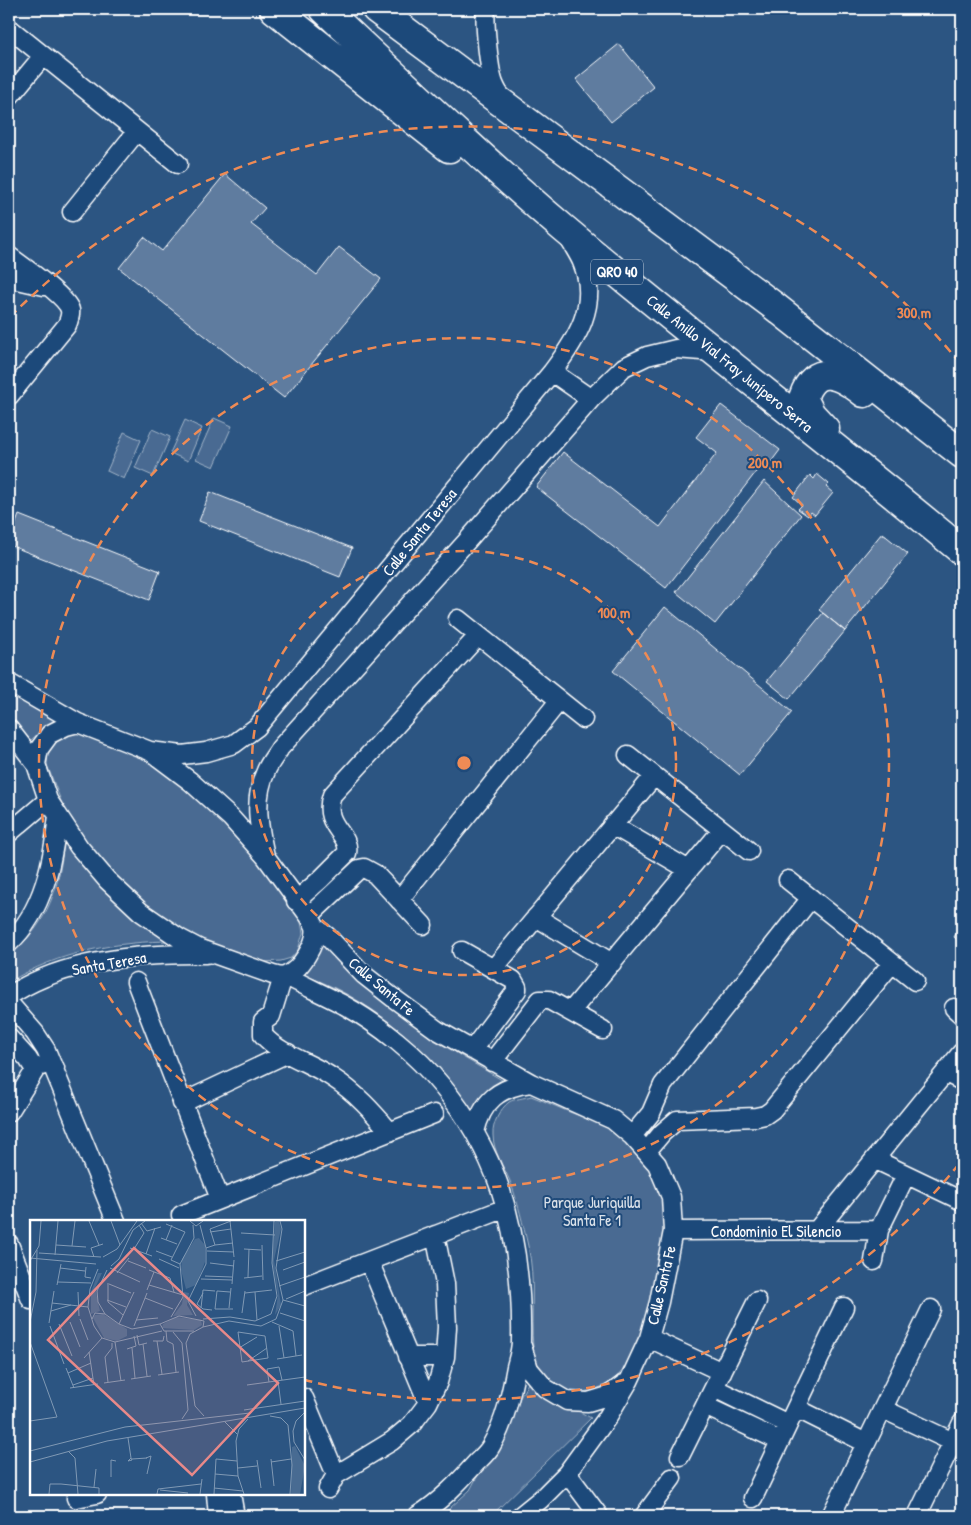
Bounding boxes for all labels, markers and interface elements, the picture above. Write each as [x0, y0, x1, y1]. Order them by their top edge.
road number: QRO 40 [591, 260, 643, 284]
street label: Calle Anillo Vial Fray Junípero Serra [642, 289, 818, 437]
text: 300 m [897, 302, 931, 323]
text: 200 m [748, 452, 782, 473]
street label: Calle Santa Teresa [377, 483, 461, 581]
text: 100 m [598, 602, 630, 623]
centre of rings [455, 754, 473, 772]
street label: Santa Teresa [70, 946, 148, 980]
street label: Calle Santa Fe [344, 952, 420, 1021]
park label: Parque Juriquilla Santa Fe 1 [544, 1191, 640, 1231]
inset map [30, 1220, 305, 1495]
street label: Condominio El Silencio [711, 1220, 842, 1242]
street label: Calle Santa Fe [641, 1243, 681, 1327]

